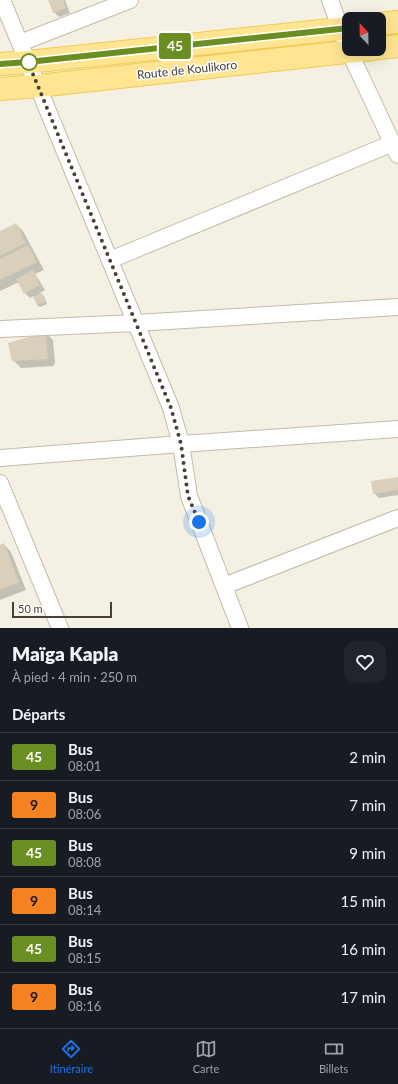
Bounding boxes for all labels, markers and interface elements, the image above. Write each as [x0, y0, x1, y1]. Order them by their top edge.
north arrow [342, 12, 386, 56]
map controls [342, 12, 386, 56]
line badge: 45 [157, 33, 193, 59]
text: 45 [167, 37, 183, 54]
unlabelled marker [20, 53, 38, 71]
street label: Route de Koulikoro [136, 57, 238, 82]
your location [189, 512, 209, 532]
scale bar [12, 600, 112, 619]
text: 50 m [18, 602, 43, 615]
button: heart [344, 641, 386, 683]
text: Maïga Kapla [12, 642, 118, 665]
text: À pied · 4 min · 250 m [12, 669, 137, 685]
text: Départs [12, 705, 65, 723]
text: Bus [68, 740, 93, 758]
text: 45 [26, 748, 42, 765]
text: 2 min [349, 748, 386, 766]
text: 08:01 [68, 758, 101, 774]
text: Bus [68, 788, 93, 806]
text: 9 [30, 796, 38, 813]
text: 7 min [349, 796, 386, 814]
text: 08:06 [68, 806, 101, 822]
text: Bus [68, 836, 93, 854]
text: 45 [26, 844, 42, 861]
text: 9 min [349, 844, 386, 862]
text: 08:08 [68, 854, 101, 870]
text: Bus [68, 884, 93, 902]
text: 9 [30, 892, 38, 909]
text: 15 min [340, 892, 386, 910]
text: 08:14 [68, 902, 101, 918]
text: Bus [68, 932, 93, 950]
text: 45 [26, 940, 42, 957]
text: 16 min [340, 940, 386, 958]
text: 08:15 [68, 950, 101, 966]
text: Bus [68, 980, 93, 998]
text: 9 [30, 988, 38, 1005]
text: 17 min [340, 988, 386, 1006]
text: 08:16 [68, 998, 101, 1014]
tab: Itinéraire [50, 1038, 93, 1075]
tab: Carte [193, 1038, 219, 1075]
tab: Billets [319, 1038, 348, 1075]

